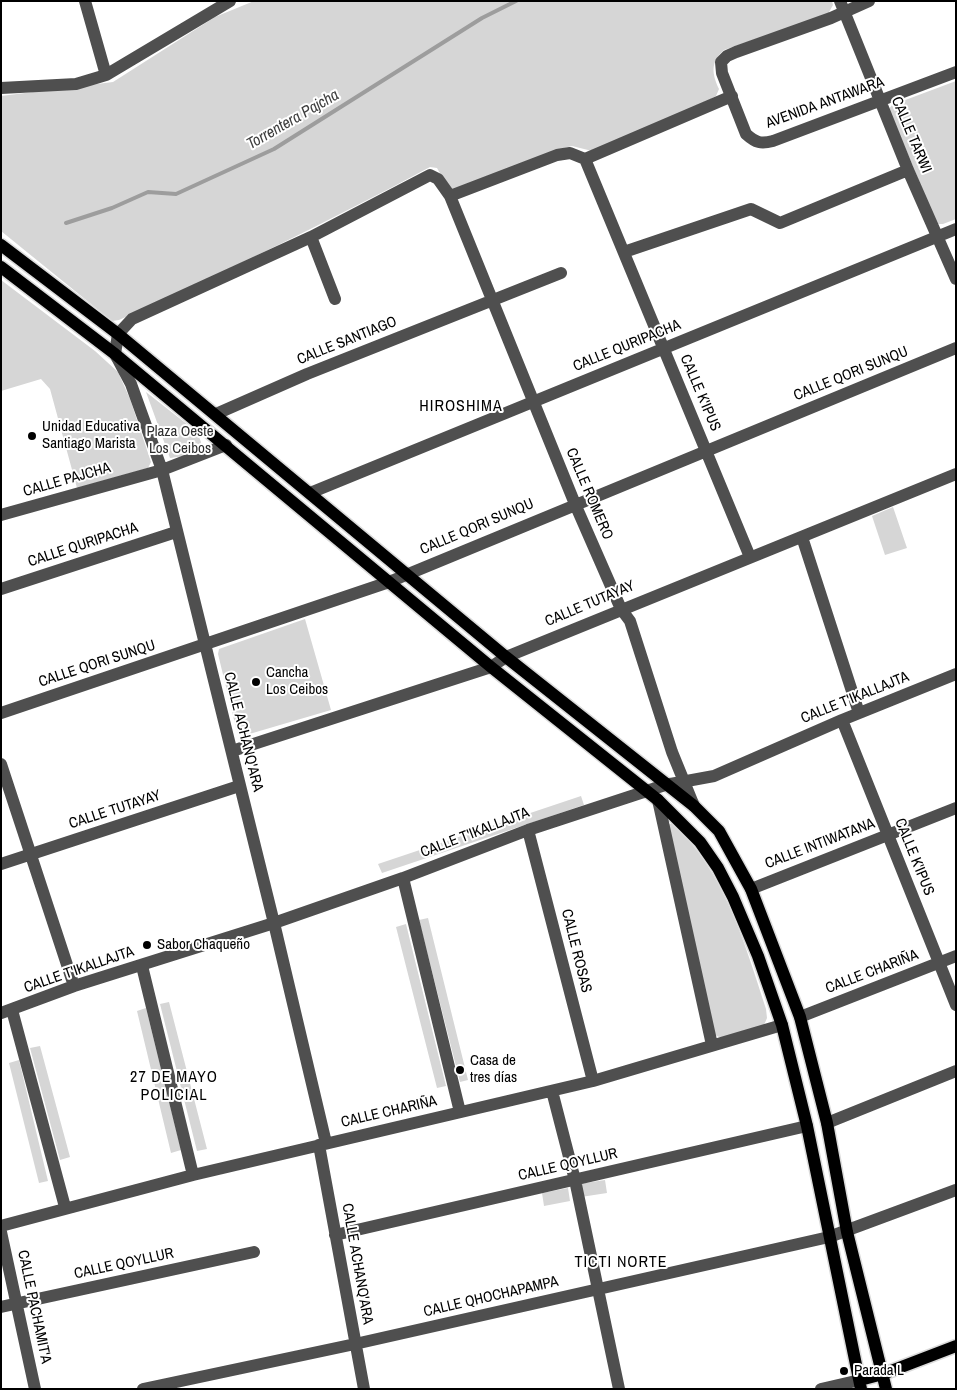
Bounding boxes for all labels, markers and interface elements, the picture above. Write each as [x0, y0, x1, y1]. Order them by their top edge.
street label: AVENIDA ANTAWARA [763, 73, 887, 133]
water label: Torrentera Pajcha [243, 86, 343, 154]
street label: CALLE TARWI [887, 94, 935, 176]
street label: CALLE SANTIAGO [295, 313, 399, 369]
street label: CALLE QURIPACHA [570, 316, 684, 376]
street label: CALLE QORI SUNQU [791, 343, 911, 405]
street label: CALLE K'IPUS [676, 352, 724, 434]
district label: HIROSHIMA [418, 397, 504, 417]
place label: Unidad Educativa Santiago Marista [42, 418, 140, 453]
park label: Plaza Oeste Los Ceibos [146, 423, 214, 458]
marker: Unidad Educativa Santiago Marista [26, 430, 38, 442]
street label: CALLE ROMERO [562, 445, 616, 543]
street label: CALLE PAJCHA [21, 459, 113, 501]
street label: CALLE QORI SUNQU [417, 495, 537, 559]
street label: CALLE QURIPACHA [26, 519, 140, 571]
street label: CALLE TUTAYAY [543, 577, 637, 631]
street label: CALLE QORI SUNQU [36, 637, 158, 691]
place label: Cancha Los Ceibos [266, 664, 328, 699]
street label: CALLE T'IKALLAJTA [798, 668, 912, 728]
street label: CALLE ACHANQ'ARA [219, 670, 267, 794]
marker: Cancha Los Ceibos [250, 676, 262, 688]
street label: CALLE TUTAYAY [67, 787, 163, 833]
street label: CALLE T'IKALLAJTA [418, 804, 532, 862]
street label: CALLE INTIWATANA [763, 815, 877, 873]
street label: CALLE K'IPUS [890, 816, 938, 898]
street label: CALLE ROSAS [557, 907, 595, 995]
place label: Sabor Chaqueño [157, 936, 250, 954]
marker: Sabor Chaqueño [141, 939, 153, 951]
street label: CALLE T'IKALLAJTA [22, 943, 136, 997]
street label: CALLE CHARIÑA [823, 946, 921, 998]
place label: Casa de tres días [470, 1052, 517, 1087]
marker: Casa de tres días [454, 1064, 466, 1076]
district label: 27 DE MAYO POLICIAL [129, 1068, 219, 1106]
street label: CALLE CHARIÑA [339, 1092, 439, 1132]
street label: CALLE QOYLLUR [517, 1145, 619, 1185]
street label: CALLE ACHANQ'ARA [337, 1202, 377, 1326]
street label: CALLE QOYLLUR [73, 1245, 175, 1283]
street label: CALLE PACHAMIT'A [13, 1249, 55, 1365]
district label: TICTI NORTE [573, 1253, 669, 1273]
street label: CALLE QHOCHAPAMPA [422, 1273, 560, 1321]
place label: Parada L [854, 1362, 904, 1380]
marker: Parada L [838, 1365, 850, 1377]

